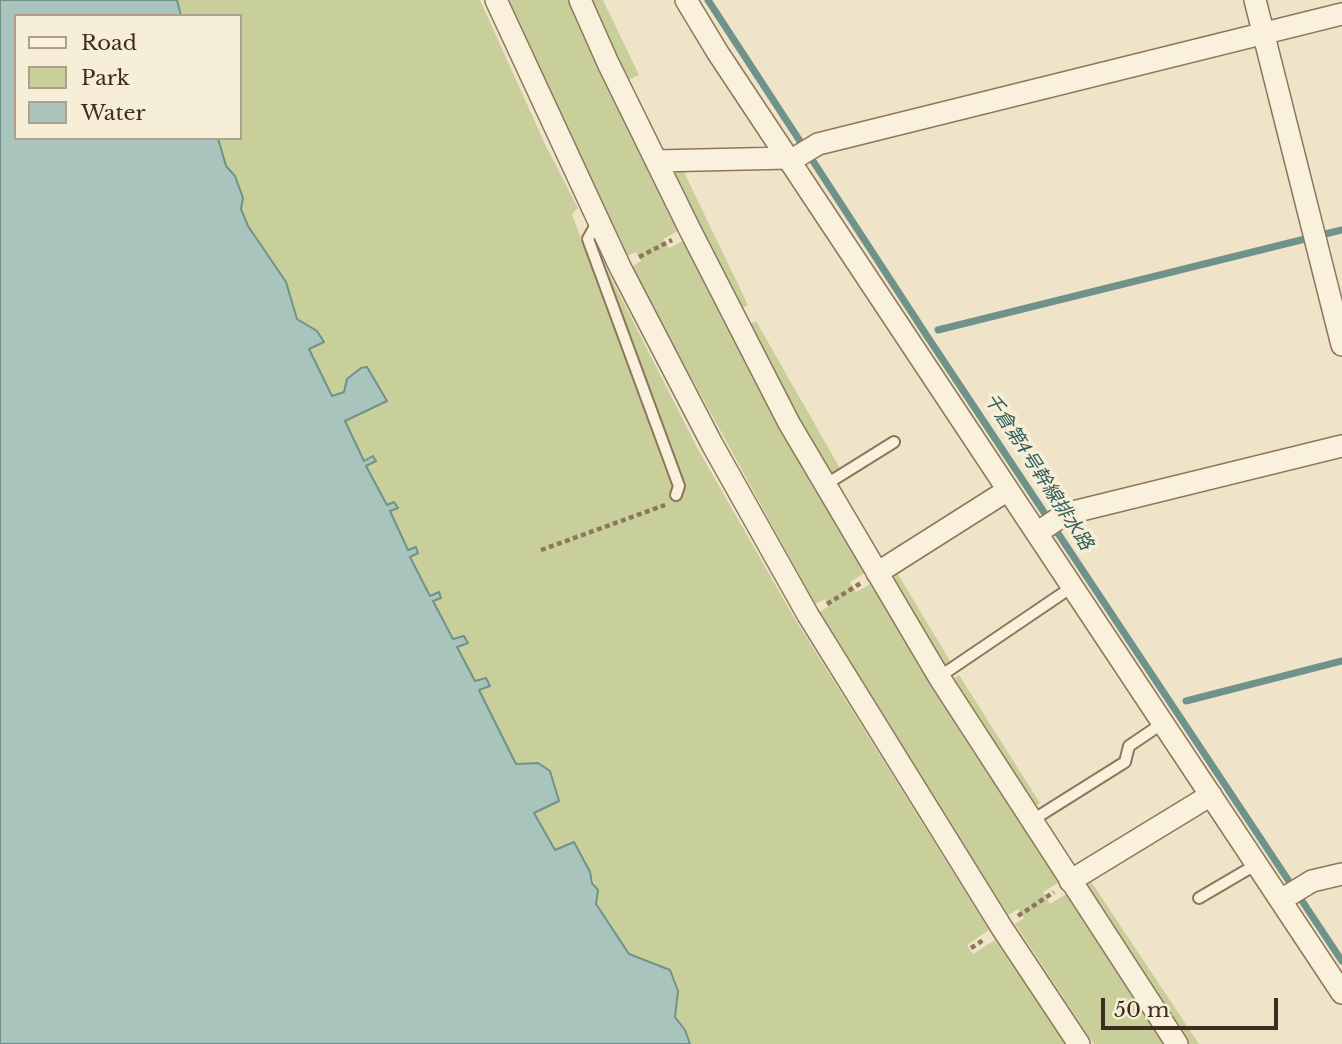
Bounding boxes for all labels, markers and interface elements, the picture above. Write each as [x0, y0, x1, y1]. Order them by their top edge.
legend [14, 14, 242, 140]
text: Road [81, 30, 137, 56]
text: Park [81, 65, 130, 91]
text: Water [81, 100, 145, 126]
water label: 千倉第4号幹線排水路 [979, 389, 1097, 555]
scale bar [1104, 984, 1281, 1028]
text: 50 m [1114, 997, 1169, 1023]

